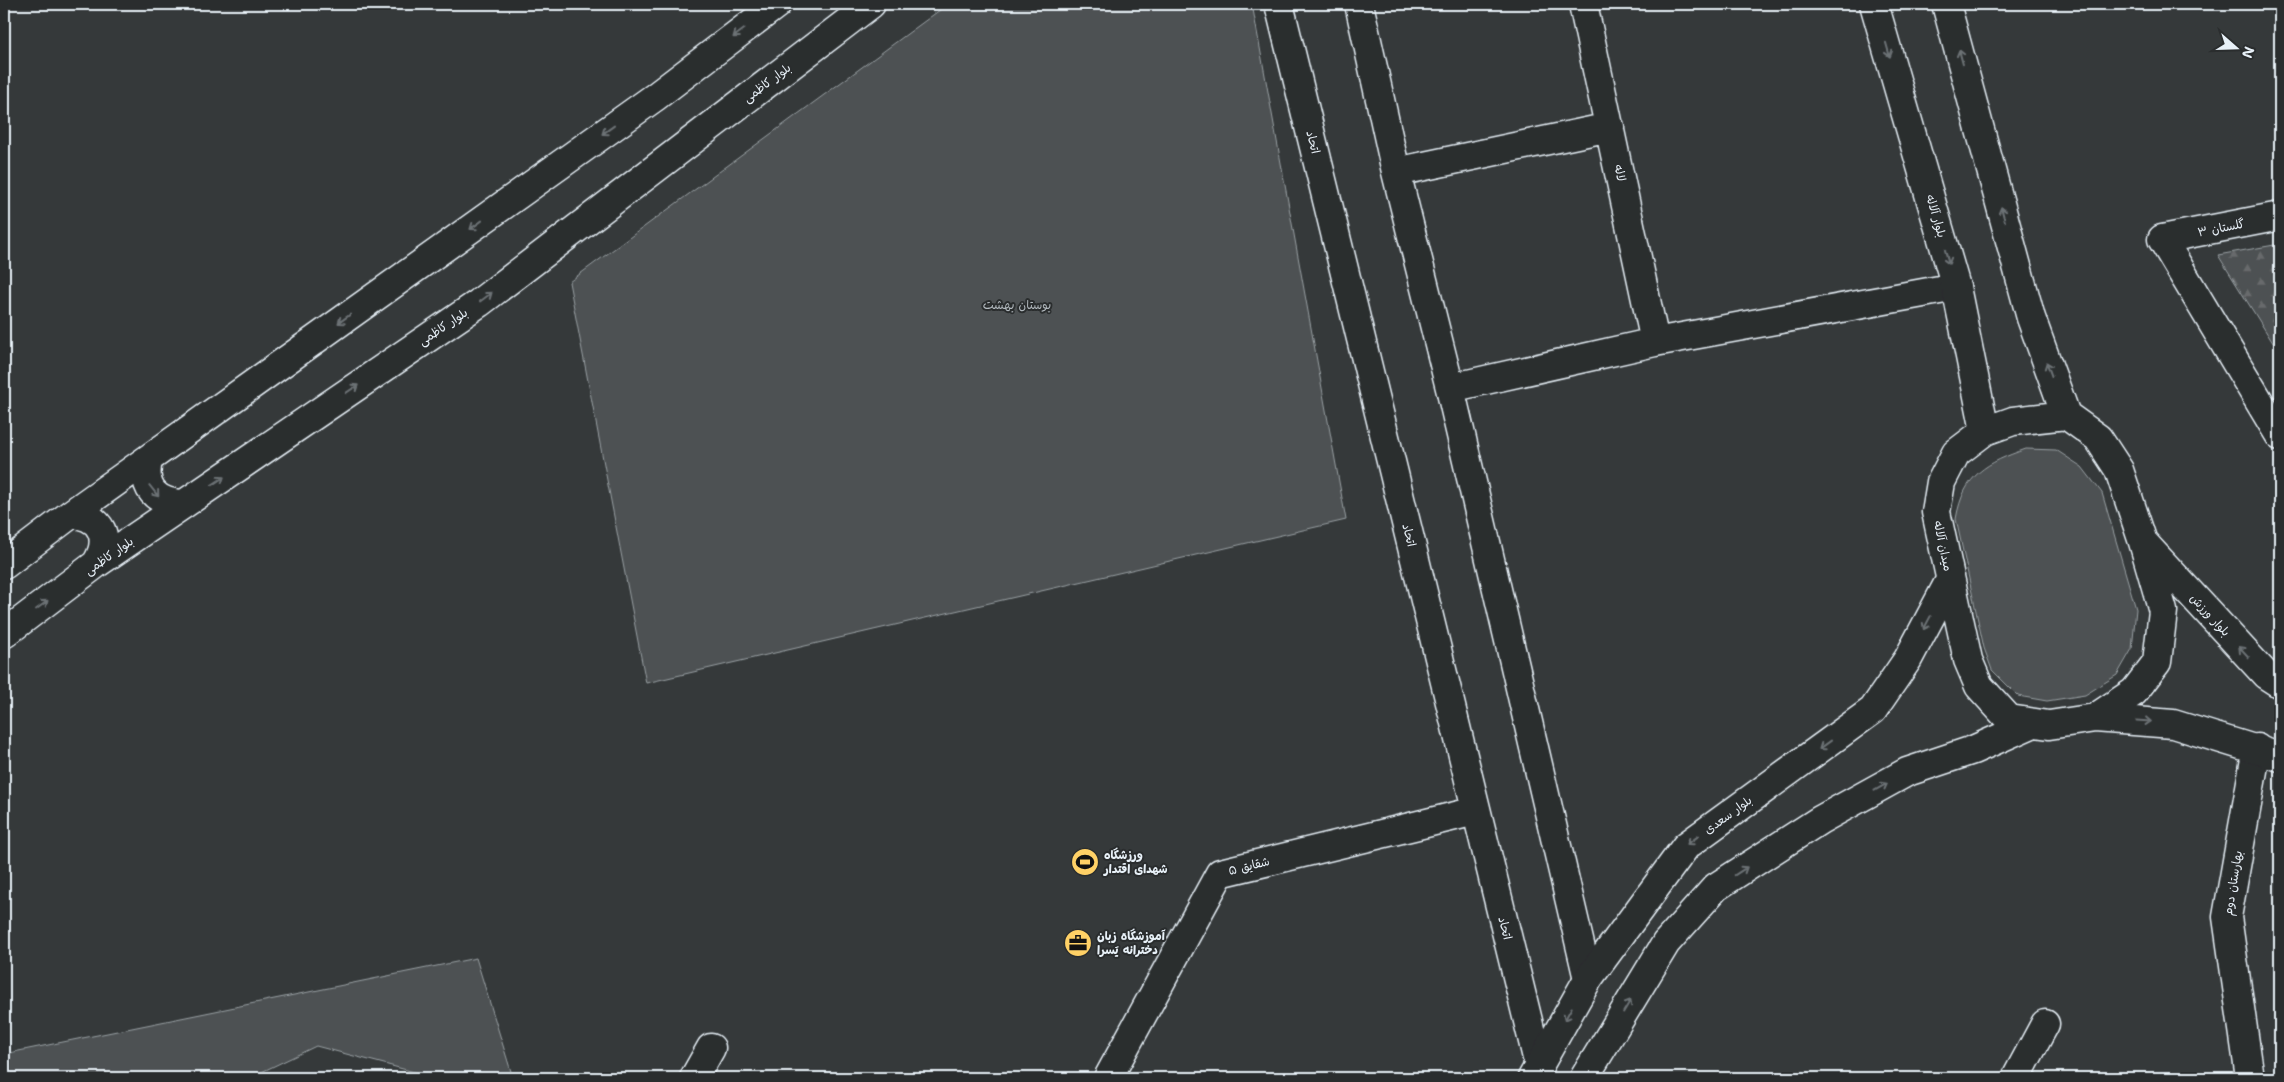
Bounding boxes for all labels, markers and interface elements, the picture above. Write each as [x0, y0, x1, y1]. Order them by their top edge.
north arrow [2212, 22, 2262, 72]
one-way arrow [733, 28, 746, 39]
one-way arrow [1883, 42, 1893, 58]
text: N [2238, 44, 2259, 61]
one-way arrow [1956, 49, 1966, 65]
street label: بلوار کاظمی [740, 60, 794, 106]
one-way arrow [601, 125, 615, 135]
street label: اتحاد [1302, 129, 1324, 155]
street label: لاله [1610, 163, 1630, 183]
street label: بلوار آلاله [1922, 193, 1950, 239]
one-way arrow [1998, 206, 2007, 222]
street label: گلستان ۳ [2196, 216, 2246, 240]
one-way arrow [469, 220, 483, 230]
one-way arrow [1943, 249, 1953, 265]
one-way arrow [479, 292, 492, 303]
park label: بوستان بهشت [983, 297, 1051, 313]
street label: بلوار کاظمی [415, 305, 471, 349]
one-way arrow [337, 314, 351, 324]
one-way arrow [2044, 362, 2053, 377]
one-way arrow [345, 384, 359, 394]
one-way arrow [211, 476, 225, 486]
one-way arrow [148, 485, 159, 498]
street label: میدان آلاله [1930, 519, 1956, 573]
street label: اتحاد [1398, 522, 1420, 548]
street label: بلوار کاظمی [81, 533, 137, 579]
street label: بلوار ورزش [2186, 590, 2234, 640]
one-way arrow [35, 599, 48, 610]
one-way arrow [1922, 615, 1931, 630]
one-way arrow [2238, 645, 2250, 658]
one-way arrow [2136, 717, 2152, 726]
one-way arrow [1818, 740, 1832, 750]
one-way arrow [1873, 781, 1887, 791]
street label: بلوار سعدی [1701, 792, 1755, 838]
one-way arrow [1686, 835, 1700, 845]
sports icon: ورزشگاه شهدای اقتدار [1070, 847, 1100, 877]
place label: ورزشگاه شهدای اقتدار [1103, 847, 1168, 877]
street label: بهارستان دوم [2220, 849, 2247, 917]
street label: شقایق ۵ [1227, 853, 1271, 879]
one-way arrow [1734, 865, 1748, 875]
street label: اتحاد [1494, 915, 1516, 941]
office icon: آموزشگاه زبان دخترانه یَسرا [1063, 928, 1093, 958]
place label: آموزشگاه زبان دخترانه یَسرا [1097, 928, 1166, 958]
one-way arrow [1622, 1000, 1632, 1014]
one-way arrow [1563, 1007, 1573, 1022]

